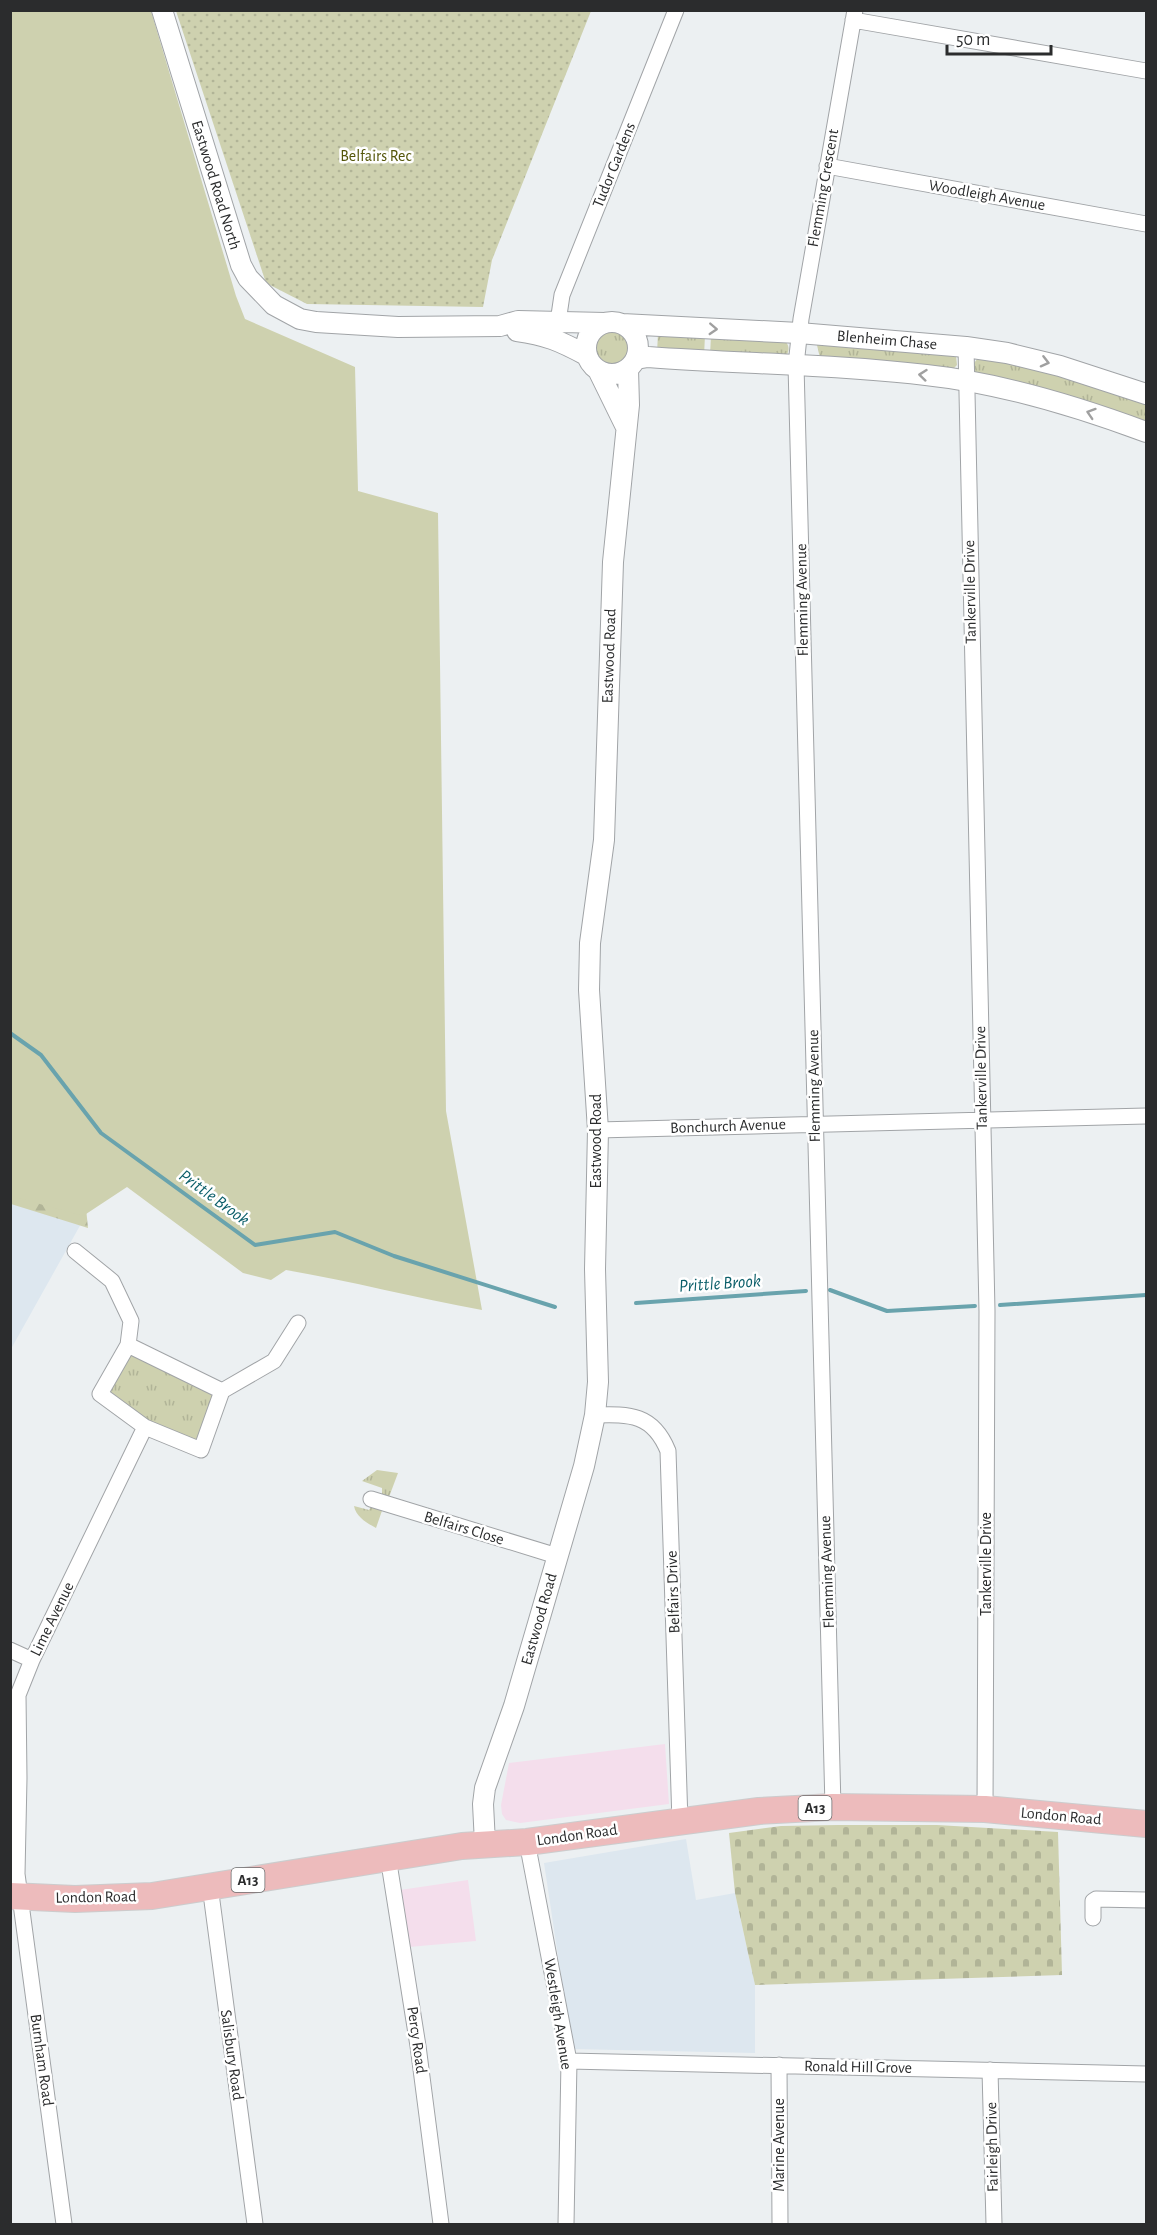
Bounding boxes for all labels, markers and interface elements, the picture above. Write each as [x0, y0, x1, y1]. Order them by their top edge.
scale bar [947, 18, 1050, 56]
text: 50 m [956, 31, 990, 49]
street label: Eastwood Road North [189, 118, 243, 252]
street label: Tudor Gardens [590, 120, 638, 210]
street label: Flemming Crescent [805, 128, 841, 248]
park label: Belfairs Rec [340, 148, 412, 164]
street label: Woodleigh Avenue [927, 177, 1047, 213]
one-way arrow [709, 322, 718, 335]
street label: Blenheim Chase [836, 328, 938, 352]
one-way arrow [1039, 355, 1049, 368]
one-way arrow [919, 369, 928, 382]
one-way arrow [1086, 408, 1097, 420]
street label: Tankerville Drive [961, 540, 979, 644]
street label: Flemming Avenue [793, 543, 811, 657]
street label: Eastwood Road [599, 608, 619, 704]
street label: Tankerville Drive [972, 1026, 990, 1130]
street label: Flemming Avenue [805, 1029, 823, 1143]
street label: Eastwood Road [588, 1094, 604, 1188]
street label: Bonchurch Avenue [670, 1116, 786, 1136]
water label: Prittle Brook [175, 1167, 253, 1229]
water label: Prittle Brook [678, 1272, 762, 1296]
street label: Belfairs Close [422, 1508, 506, 1548]
street label: Tankerville Drive [978, 1512, 994, 1616]
street label: Flemming Avenue [817, 1515, 837, 1629]
street label: Belfairs Drive [664, 1550, 682, 1634]
street label: Eastwood Road [518, 1571, 560, 1667]
street label: Lime Avenue [27, 1580, 77, 1658]
road number: A13 [798, 1796, 832, 1820]
street label: London Road [1020, 1804, 1102, 1828]
street label: London Road [536, 1821, 618, 1849]
road number: A13 [232, 1868, 264, 1892]
street label: London Road [55, 1888, 137, 1906]
street label: Westleigh Avenue [541, 1957, 575, 2071]
street label: Percy Road [403, 2005, 430, 2075]
street label: Salisbury Road [217, 2009, 246, 2101]
street label: Burnham Road [28, 2013, 56, 2107]
street label: Ronald Hill Grove [804, 2058, 912, 2076]
street label: Marine Avenue [771, 2098, 787, 2192]
street label: Fairleigh Drive [983, 2102, 1001, 2192]

